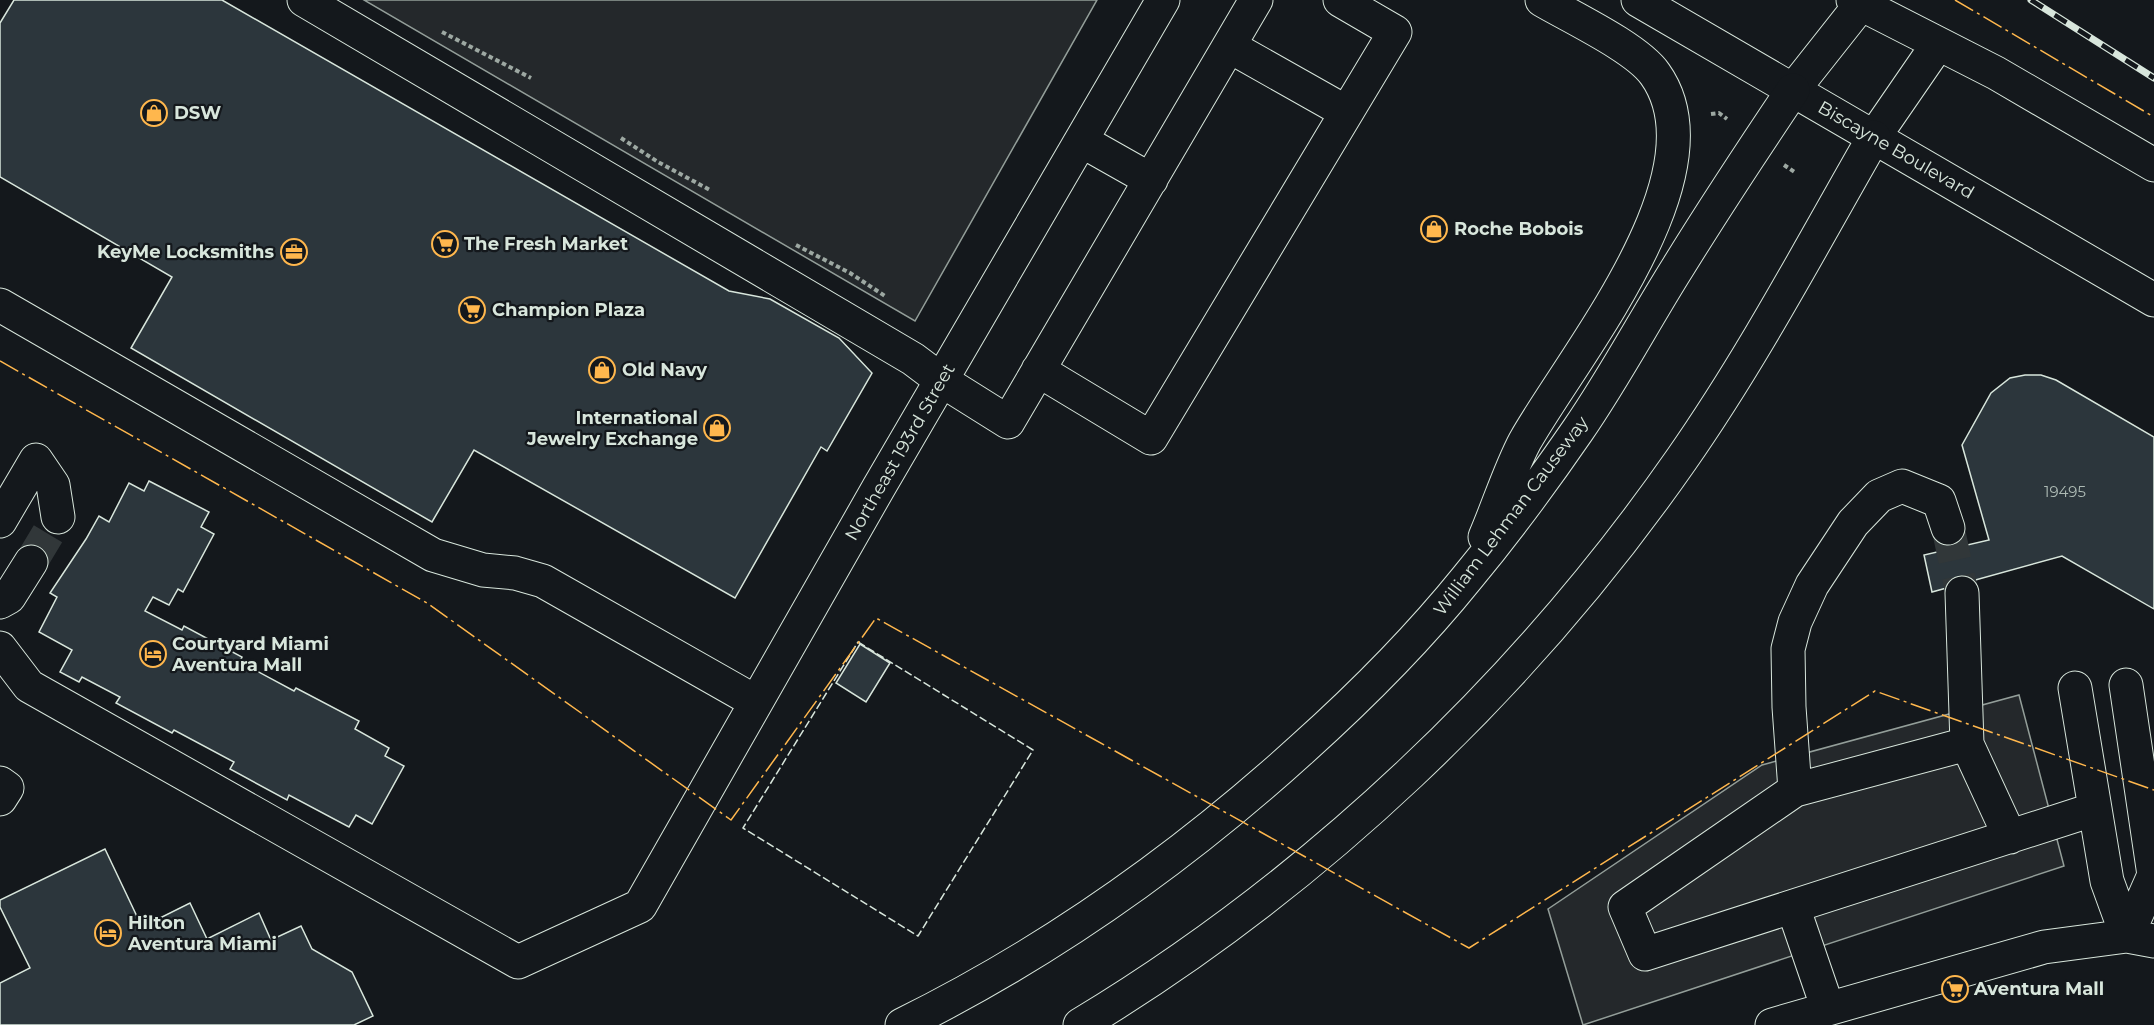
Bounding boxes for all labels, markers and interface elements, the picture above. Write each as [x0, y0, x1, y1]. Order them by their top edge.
street label: Biscayne Boulevard [1814, 96, 1978, 204]
shop icon: DSW [139, 98, 169, 128]
place label: DSW [174, 102, 221, 124]
shop icon: Roche Bobois [1419, 214, 1449, 244]
place label: Roche Bobois [1454, 218, 1584, 240]
supermarket icon: The Fresh Market [430, 229, 460, 259]
place label: The Fresh Market [464, 233, 628, 255]
office icon: KeyMe Locksmiths [279, 237, 309, 267]
place label: KeyMe Locksmiths [97, 241, 274, 263]
supermarket icon: Champion Plaza [457, 295, 487, 325]
place label: Champion Plaza [492, 299, 645, 321]
shop icon: Old Navy [587, 355, 617, 385]
place label: Old Navy [622, 359, 707, 381]
street label: Northeast 193rd Street [840, 360, 960, 544]
place label: International Jewelry Exchange [526, 407, 698, 450]
street label: William Lehman Causeway [1429, 412, 1593, 620]
shop icon: International Jewelry Exchange [702, 413, 732, 443]
house number: 19495 [2044, 482, 2086, 501]
place label: Courtyard Miami Aventura Mall [171, 633, 329, 676]
hotel icon: Courtyard Miami Aventura Mall [138, 639, 168, 669]
place label: Hilton Aventura Miami [127, 912, 277, 955]
hotel icon: Hilton Aventura Miami [93, 918, 123, 948]
supermarket icon: Aventura Mall [1940, 974, 1970, 1004]
place label: Aventura Mall [1973, 978, 2104, 1000]

